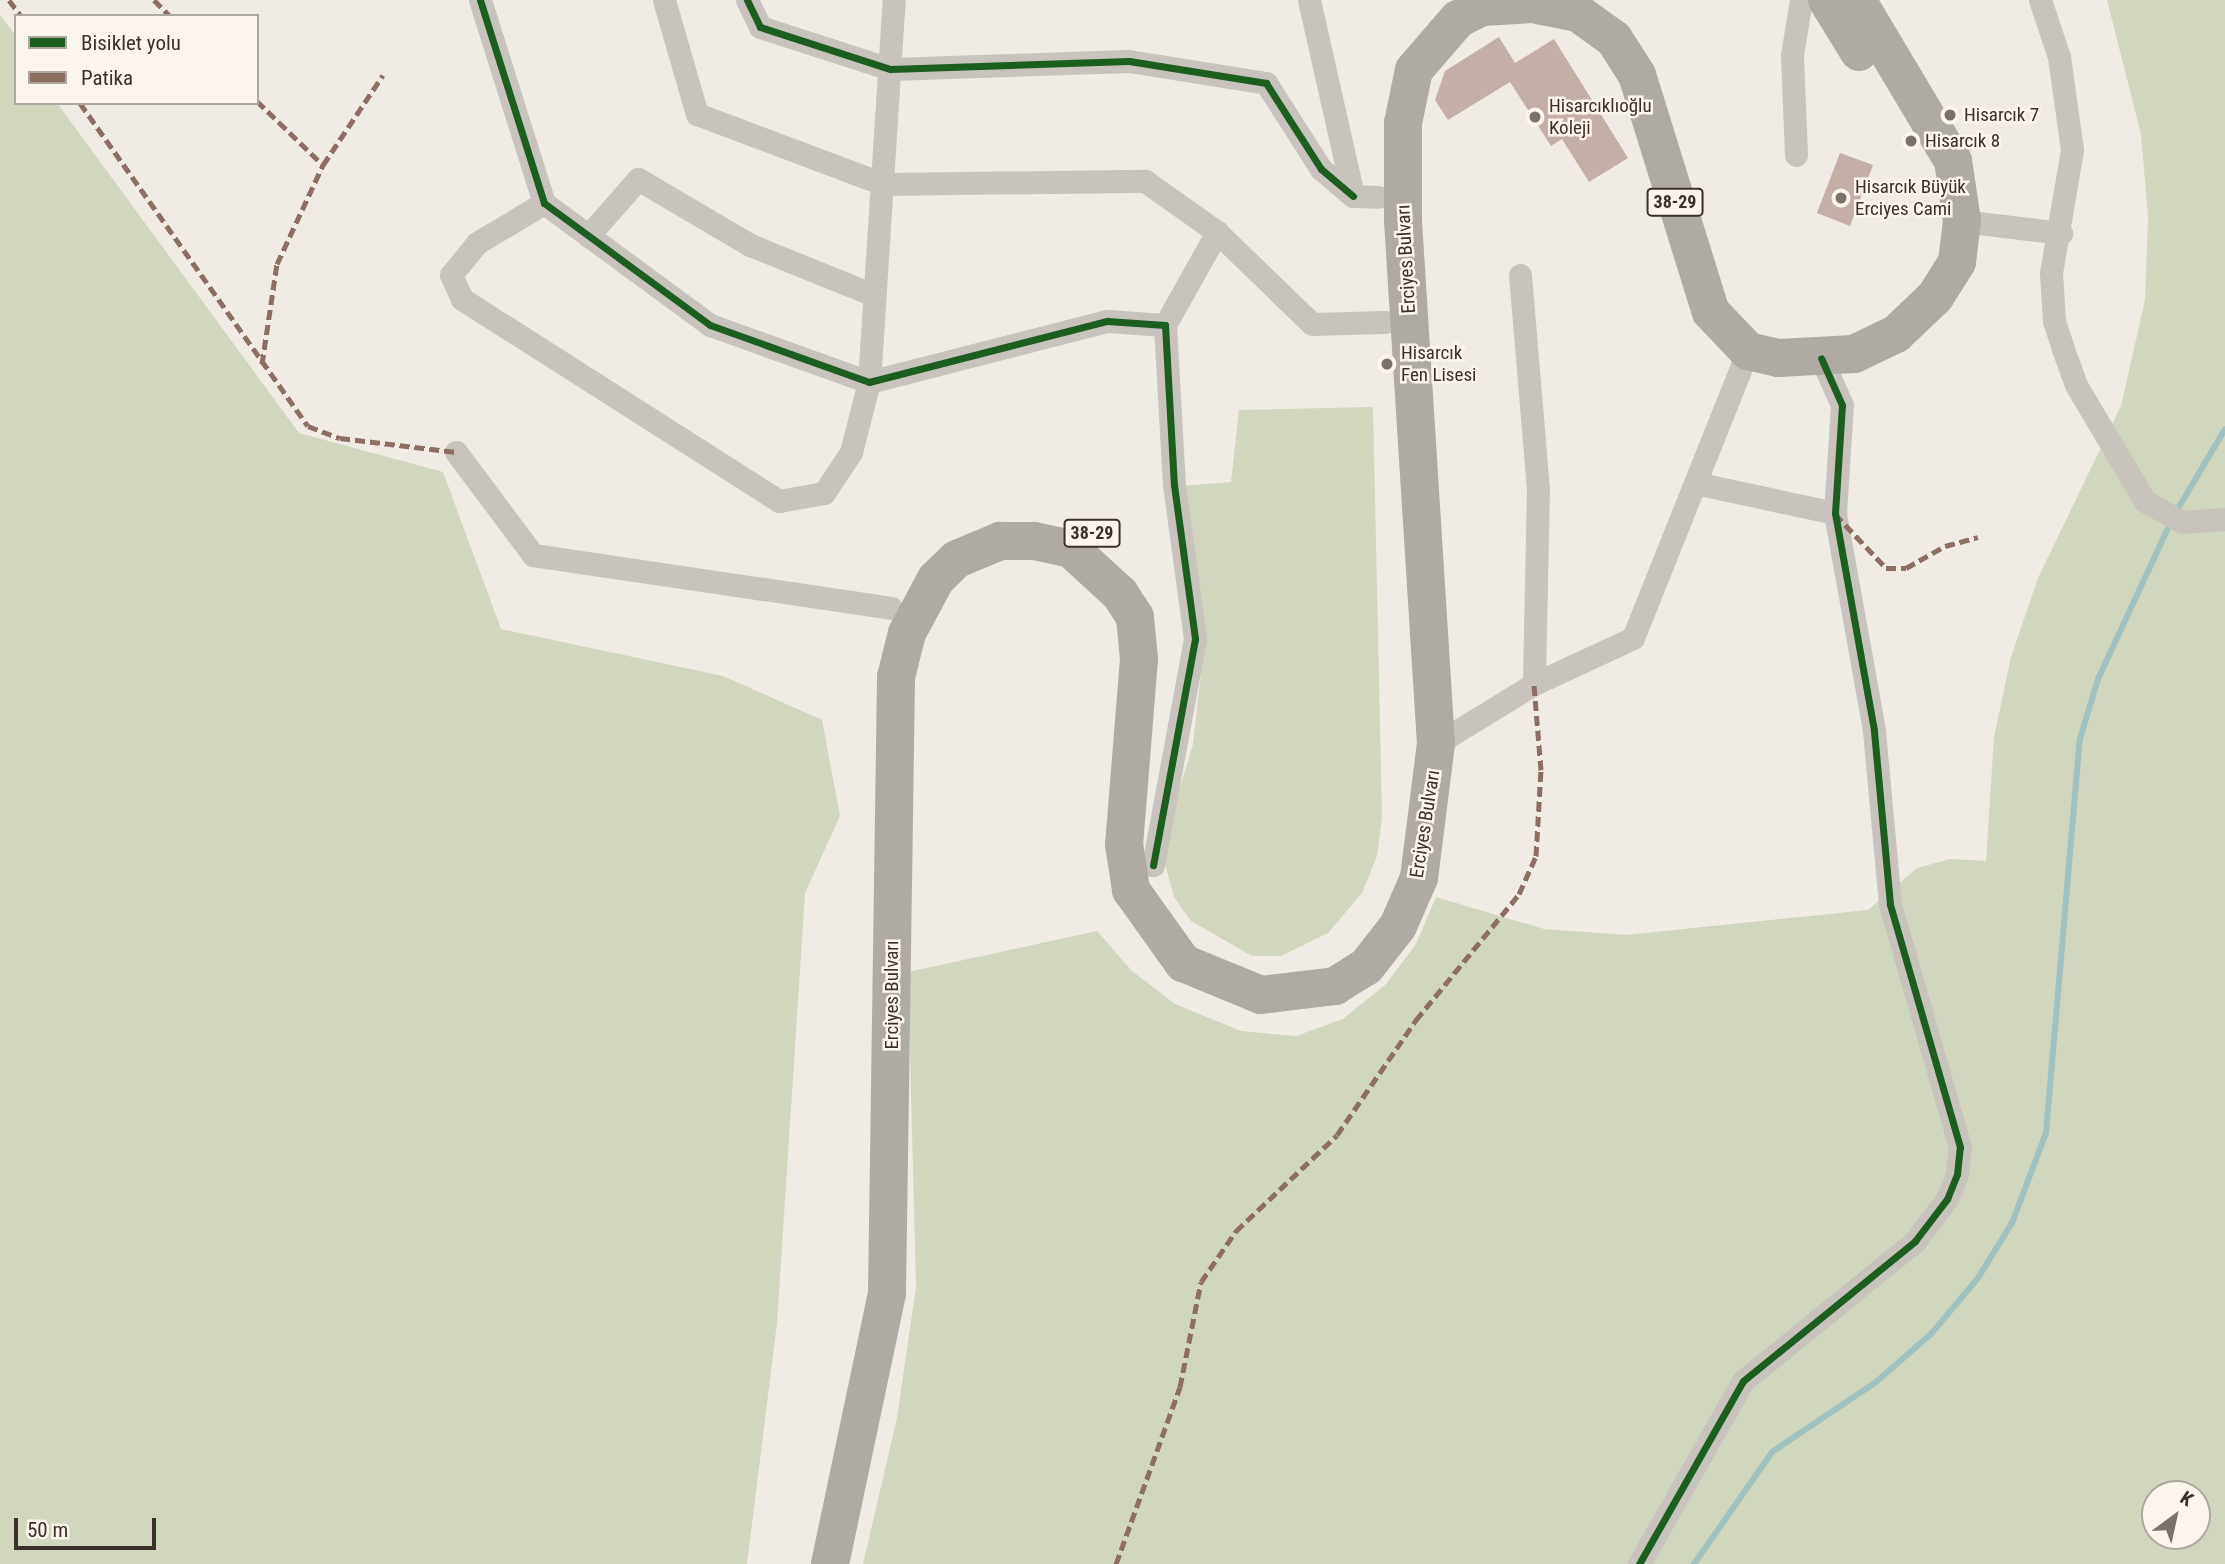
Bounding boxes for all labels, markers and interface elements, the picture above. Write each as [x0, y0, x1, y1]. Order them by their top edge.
legend [14, 14, 259, 105]
text: Bisiklet yolu [81, 31, 181, 55]
text: Patika [81, 66, 133, 90]
place label: Hisarcıklıoğlu Koleji [1549, 95, 1652, 139]
place label: Hisarcık 7 [1964, 104, 2039, 126]
marker: Hisarcık 7 [1942, 107, 1958, 123]
marker: Hisarcıklıoğlu Koleji [1527, 109, 1543, 125]
place label: Hisarcık 8 [1925, 130, 2000, 152]
marker: Hisarcık 8 [1903, 133, 1919, 149]
place label: Hisarcık Büyük Erciyes Cami [1855, 176, 1966, 220]
road number: 38-29 [1645, 188, 1705, 216]
marker: Hisarcık Büyük Erciyes Cami [1833, 190, 1849, 206]
street label: Erciyes Bulvarı [1392, 204, 1420, 314]
place label: Hisarcık Fen Lisesi [1401, 342, 1476, 386]
marker: Hisarcık Fen Lisesi [1379, 356, 1395, 372]
road number: 38-29 [1062, 518, 1122, 548]
street label: Erciyes Bulvarı [1405, 768, 1445, 880]
street label: Erciyes Bulvarı [881, 940, 903, 1050]
north arrow [2141, 1480, 2211, 1550]
text: K [2176, 1486, 2197, 1511]
scale bar [18, 1504, 159, 1548]
text: 50 m [27, 1518, 68, 1542]

